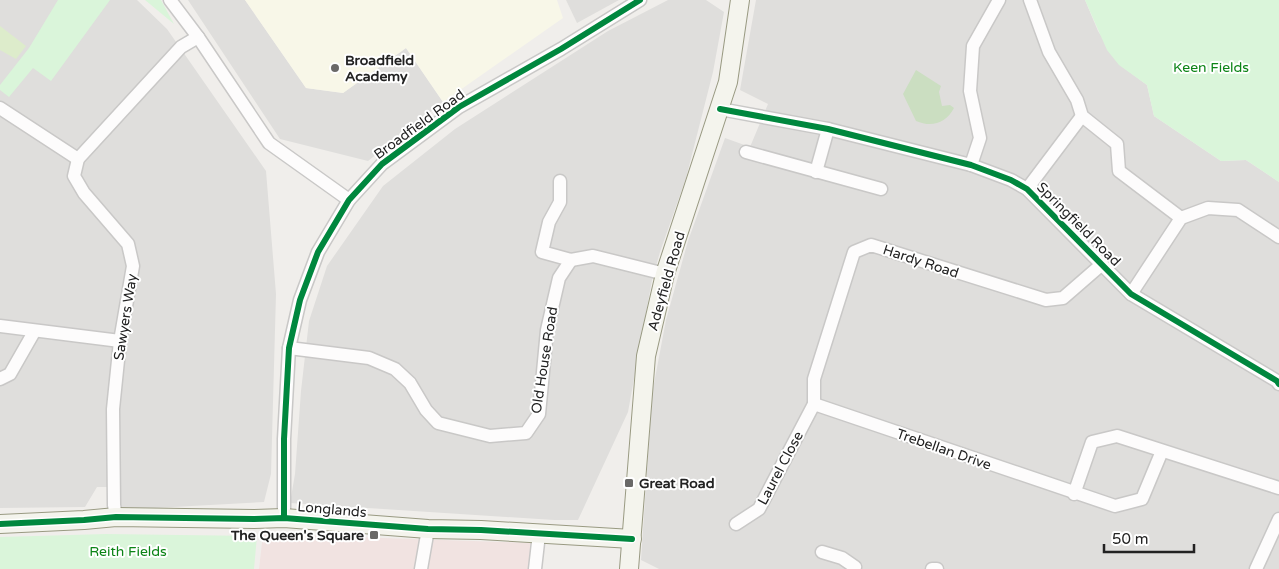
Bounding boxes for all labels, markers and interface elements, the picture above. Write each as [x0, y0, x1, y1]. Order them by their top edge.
place label: Broadfield Academy [345, 52, 414, 85]
park label: Keen Fields [1173, 59, 1249, 76]
marker: Broadfield Academy [329, 62, 341, 74]
street label: Broadfield Road [371, 86, 468, 163]
street label: Springfield Road [1033, 179, 1124, 270]
street label: Adeyfield Road [644, 230, 689, 333]
street label: Hardy Road [881, 241, 961, 282]
street label: Sawyers Way [110, 272, 141, 362]
street label: Old House Road [528, 305, 561, 415]
street label: Trebellan Drive [894, 425, 993, 474]
street label: Laurel Close [754, 428, 807, 508]
place label: Great Road [639, 475, 715, 492]
marker: Great Road [623, 477, 635, 489]
street label: Longlands [297, 498, 368, 521]
scale bar [1104, 522, 1194, 554]
place label: The Queen's Square [230, 527, 364, 544]
marker: The Queen's Square [368, 529, 380, 541]
text: 50 m [1112, 530, 1149, 548]
park label: Reith Fields [89, 543, 167, 560]

